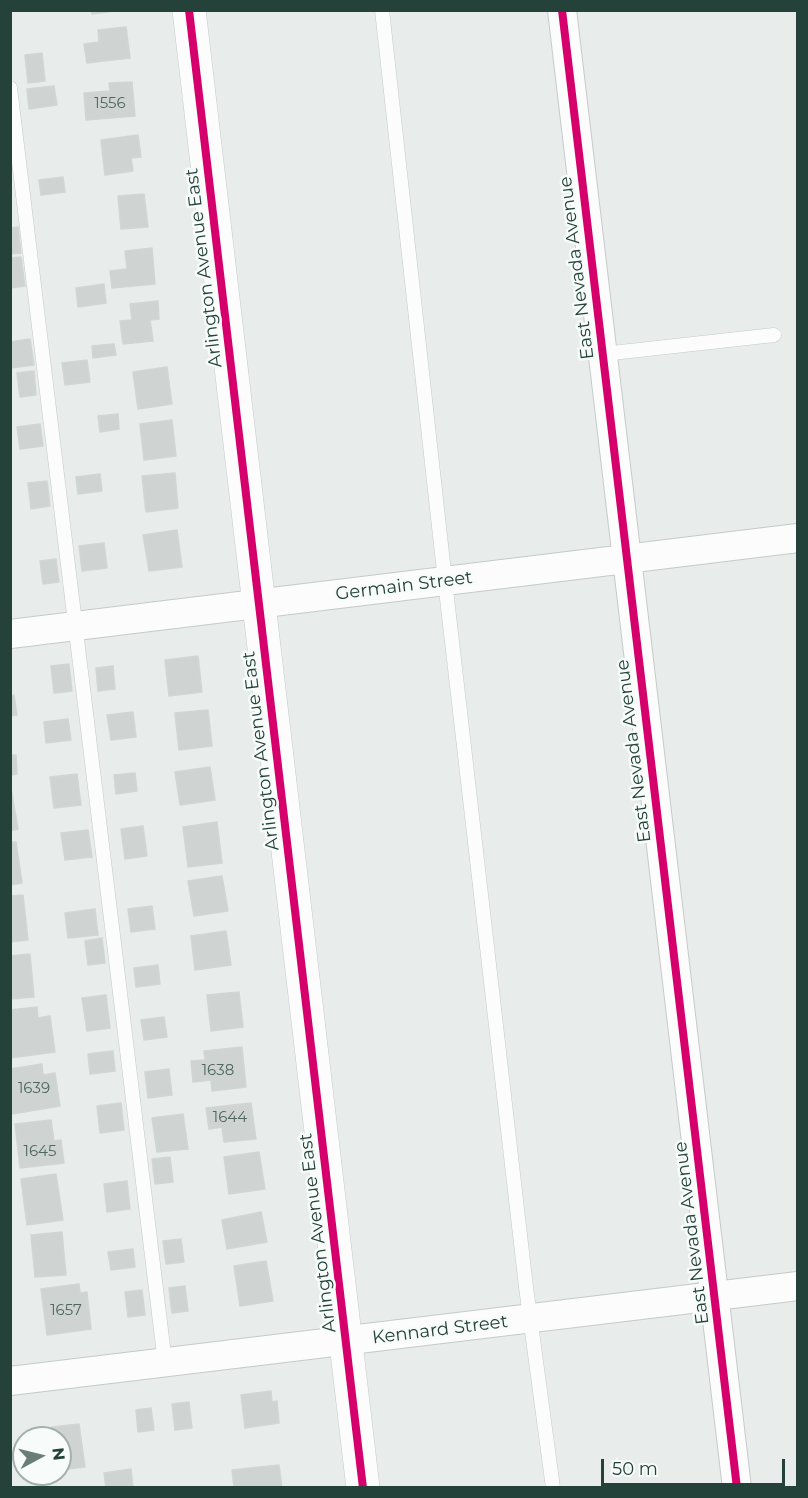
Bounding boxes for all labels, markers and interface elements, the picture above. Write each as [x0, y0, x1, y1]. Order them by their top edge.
house number: 1556 [94, 95, 126, 113]
street label: Arlington Avenue East [181, 167, 227, 369]
street label: East Nevada Avenue [555, 175, 599, 361]
street label: Germain Street [334, 567, 474, 605]
street label: Arlington Avenue East [238, 650, 284, 852]
street label: East Nevada Avenue [612, 658, 656, 844]
house number: 1638 [202, 1062, 234, 1080]
house number: 1639 [18, 1080, 50, 1098]
house number: 1644 [213, 1109, 247, 1127]
street label: Arlington Avenue East [295, 1132, 341, 1334]
street label: East Nevada Avenue [670, 1140, 714, 1326]
house number: 1645 [24, 1143, 56, 1161]
house number: 1657 [50, 1302, 82, 1320]
street label: Kennard Street [371, 1311, 509, 1349]
north arrow [12, 1426, 72, 1486]
text: N [48, 1446, 69, 1462]
scale bar [604, 1447, 788, 1485]
text: 50 m [612, 1458, 658, 1480]

